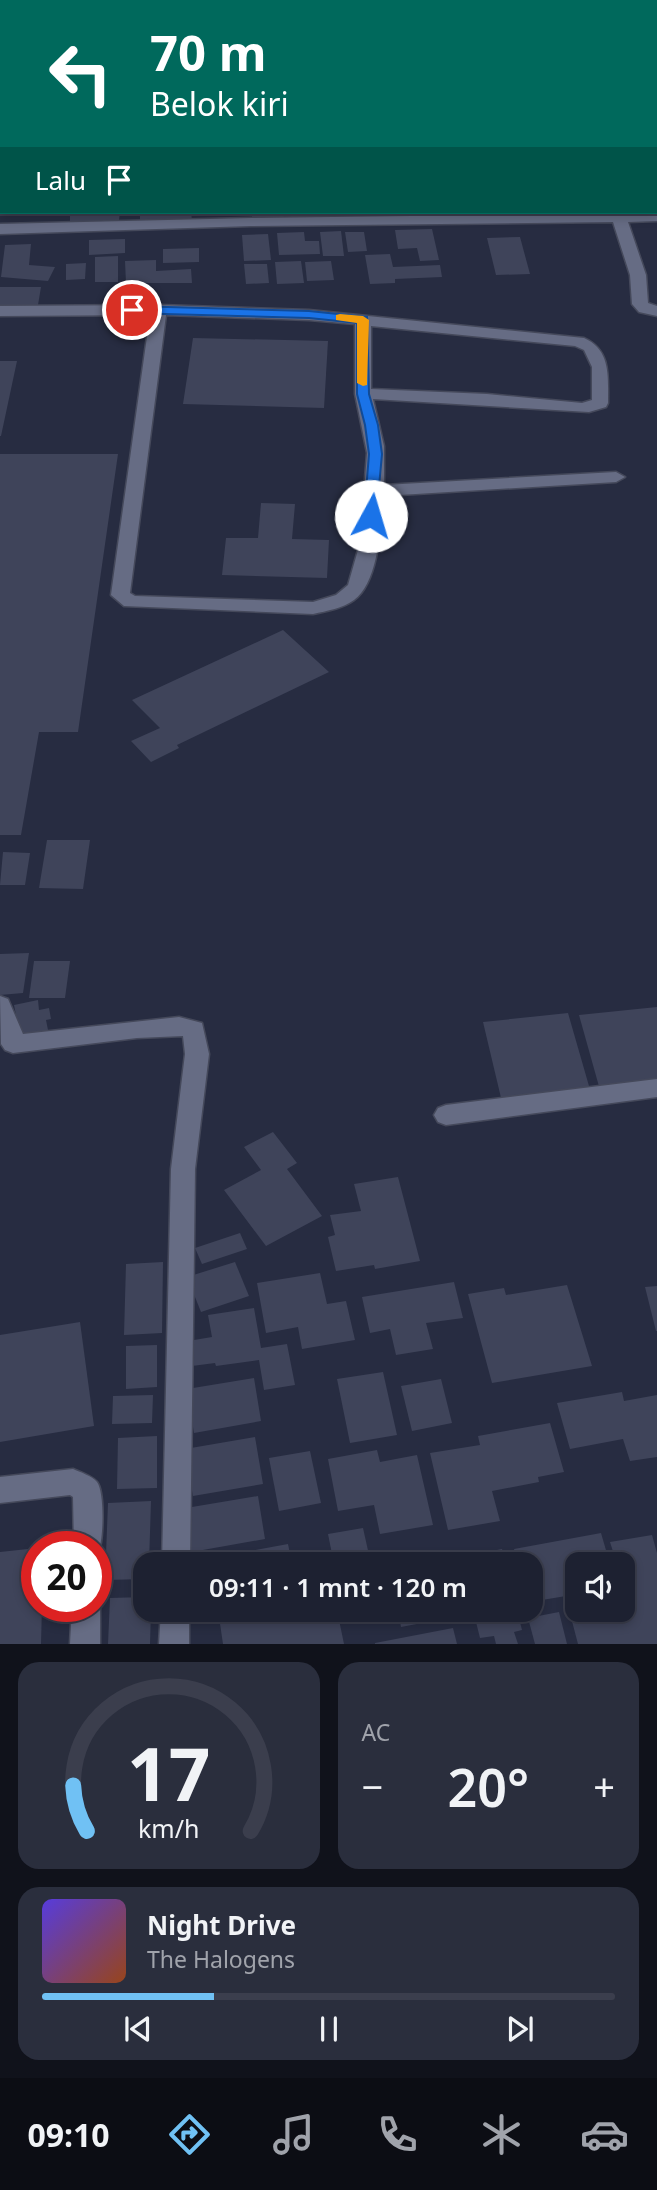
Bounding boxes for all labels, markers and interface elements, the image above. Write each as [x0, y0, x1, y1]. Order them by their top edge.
text: 70 m [150, 19, 267, 85]
icon: left [35, 28, 126, 119]
text: Belok kiri [150, 82, 289, 125]
icon: arrive [100, 161, 138, 199]
text: Lalu [35, 162, 86, 198]
pin [102, 280, 162, 340]
icon: arrive [113, 291, 151, 329]
position arrow [334, 479, 408, 553]
speed limit sign: 20 [21, 1531, 112, 1622]
map controls [565, 1552, 635, 1622]
button: sound [565, 1552, 635, 1622]
text: 09:11 · 1 mnt · 120 m [209, 1569, 467, 1605]
text: AC [362, 1716, 390, 1748]
text: 17 [127, 1724, 210, 1823]
text: 20° [447, 1751, 529, 1822]
text: − [362, 1760, 383, 1812]
text: + [593, 1760, 615, 1812]
text: km/h [138, 1811, 200, 1845]
text: Night Drive [147, 1907, 296, 1943]
text: The Halogens [147, 1943, 295, 1975]
icon: previous [119, 2010, 157, 2048]
icon: pause [310, 2010, 348, 2048]
icon: next [501, 2010, 539, 2048]
icon: directions [165, 2110, 214, 2159]
icon: music [269, 2110, 318, 2159]
icon: phone [373, 2110, 422, 2159]
icon: climate [477, 2110, 526, 2159]
icon: car [580, 2110, 629, 2159]
text: 09:10 [27, 2113, 110, 2156]

